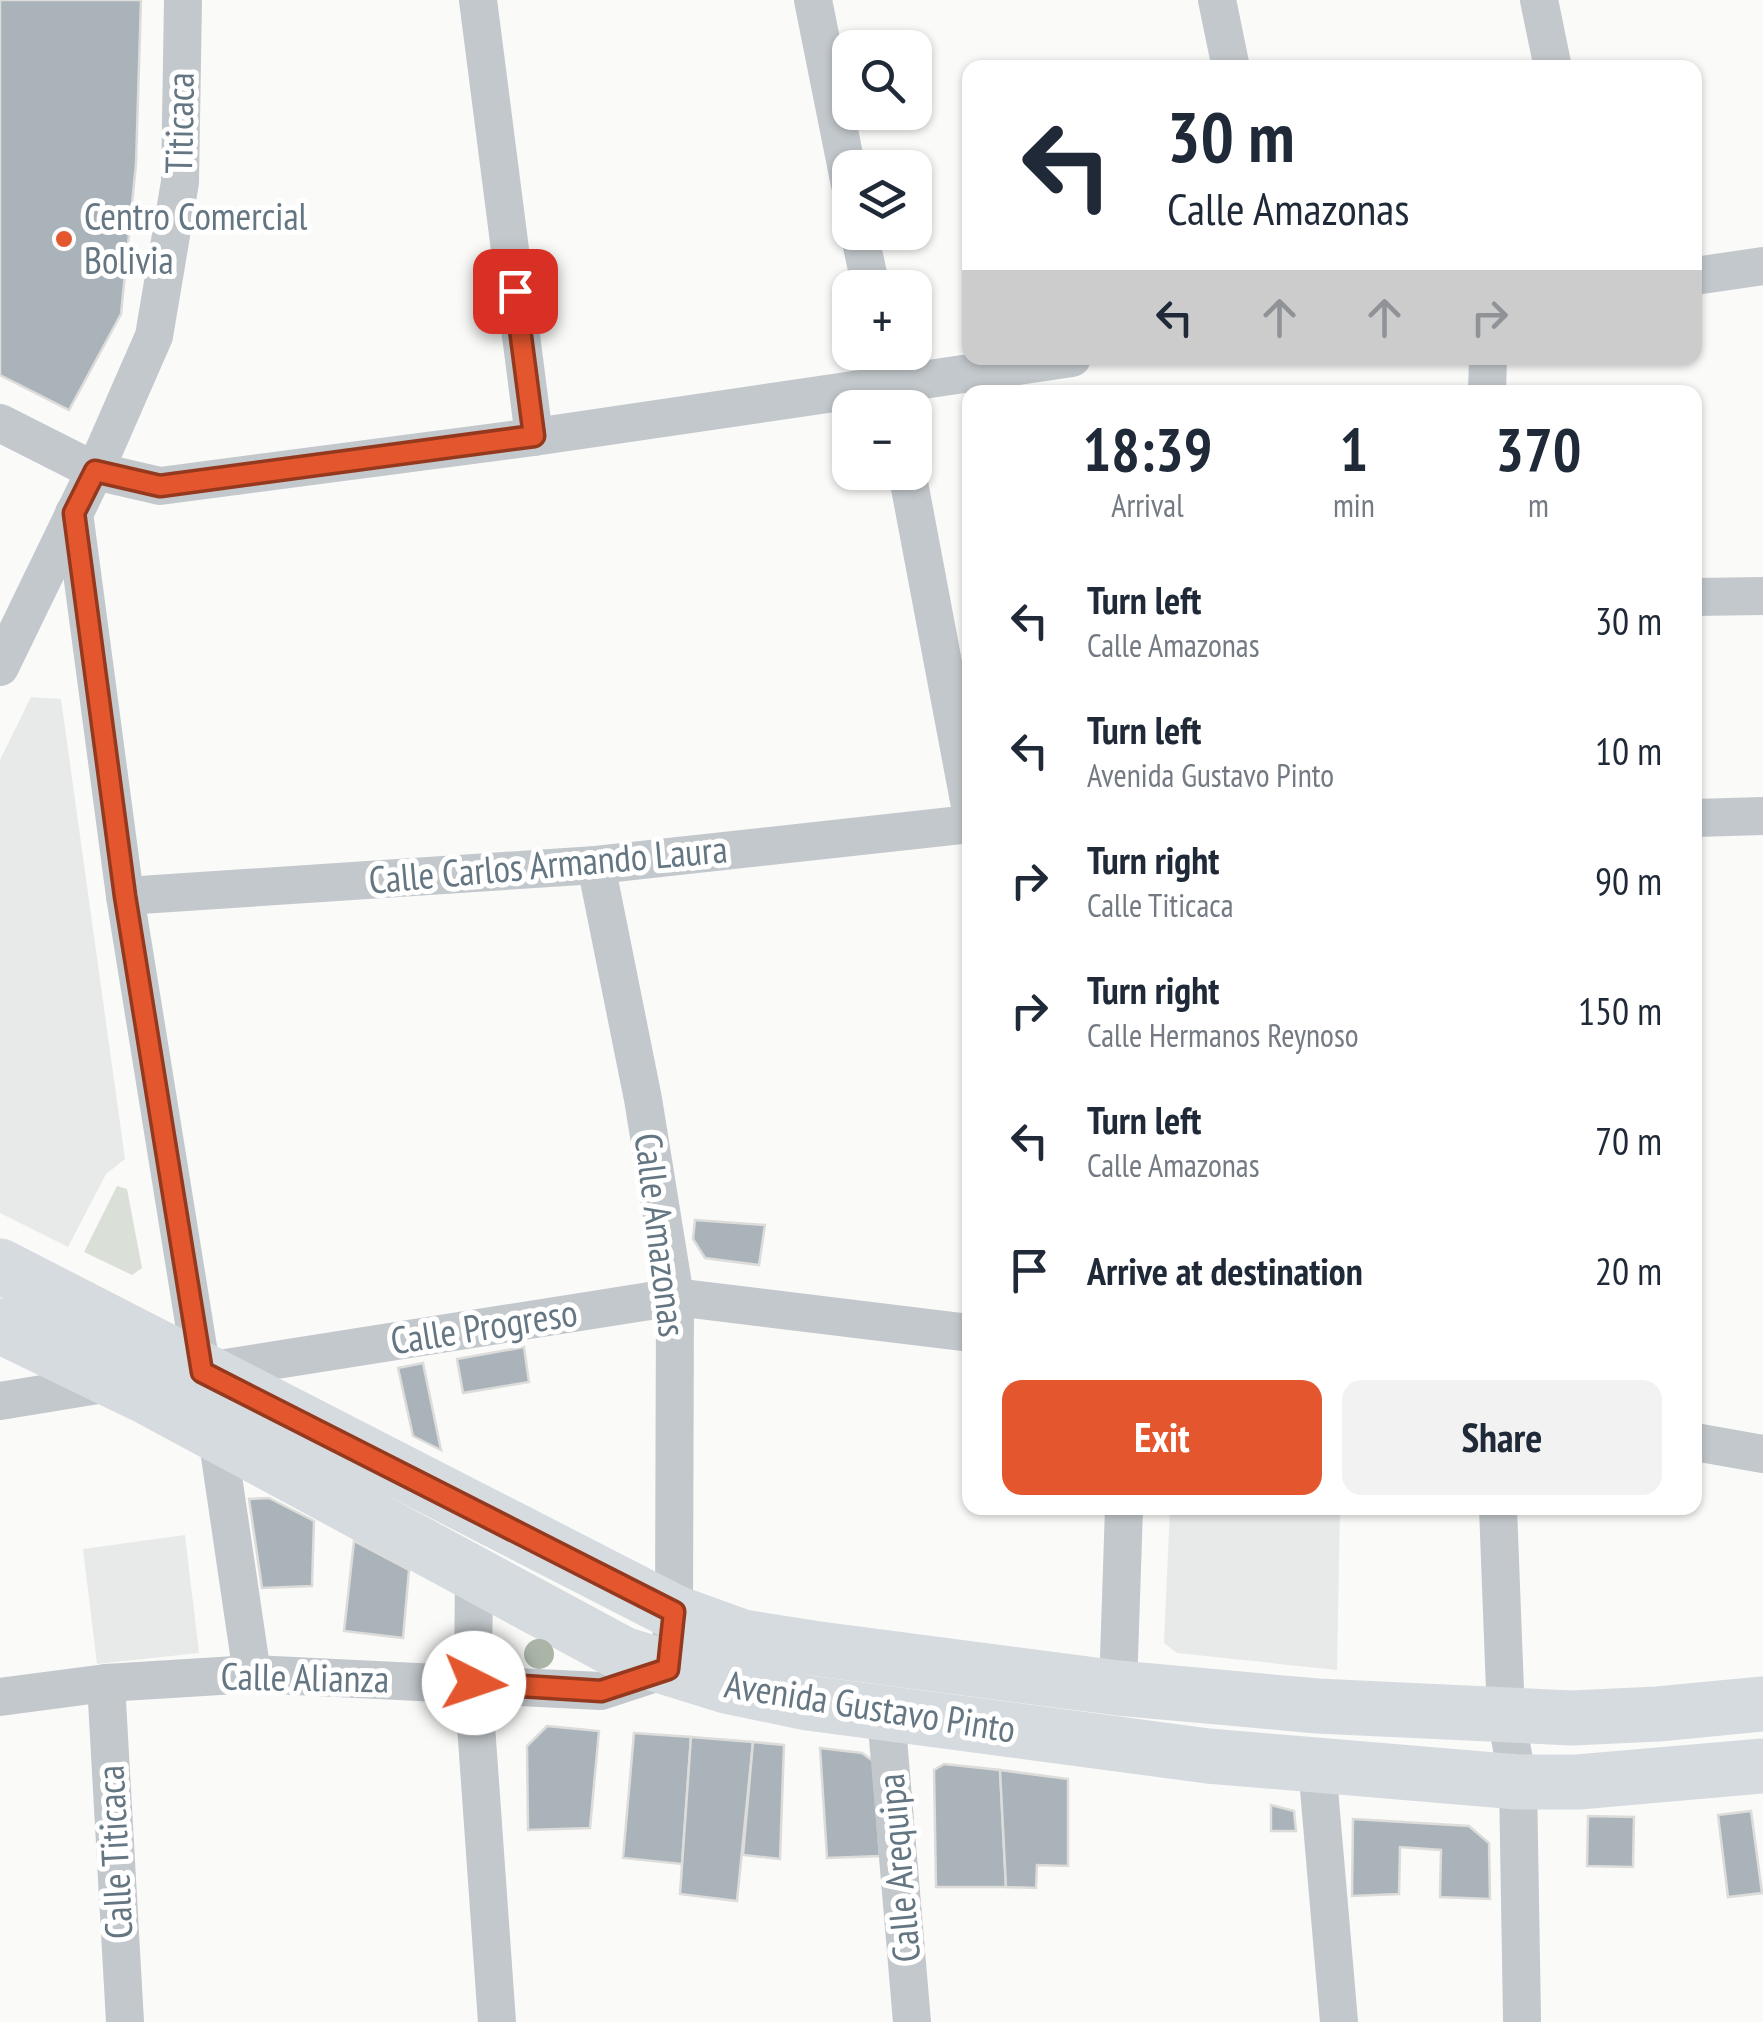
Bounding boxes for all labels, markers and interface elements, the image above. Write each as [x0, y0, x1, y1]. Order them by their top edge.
map controls [832, 30, 932, 490]
button: search [832, 30, 932, 130]
street label: Titicaca [153, 72, 204, 174]
text: 30 m [1167, 91, 1295, 181]
icon: left [1002, 100, 1132, 230]
button: layers [832, 150, 932, 250]
text: Calle Amazonas [1167, 179, 1410, 237]
place label: Centro Comercial Bolivia [84, 191, 308, 284]
marker: Centro Comercial Bolivia [53, 228, 75, 250]
pin [473, 249, 558, 334]
icon: arrive [488, 264, 543, 319]
button: + [832, 270, 932, 370]
icon: left [1147, 290, 1202, 345]
icon: ahead [1252, 290, 1307, 345]
icon: ahead [1357, 290, 1412, 345]
icon: right [1462, 290, 1517, 345]
button: − [832, 390, 932, 490]
text: 18:39 [1083, 410, 1212, 488]
text: 1 [1340, 410, 1368, 488]
text: 370 [1495, 410, 1581, 488]
text: Arrival [1111, 484, 1184, 526]
text: min [1333, 484, 1375, 526]
text: m [1528, 484, 1549, 526]
text: Turn left [1087, 575, 1201, 624]
icon: left [1002, 593, 1057, 648]
text: 30 m [1595, 596, 1662, 645]
text: Calle Amazonas [1087, 624, 1259, 666]
text: Turn left [1087, 705, 1201, 754]
icon: left [1002, 723, 1057, 778]
text: 10 m [1595, 726, 1662, 775]
text: Avenida Gustavo Pinto [1087, 754, 1334, 796]
street label: Calle Carlos Armando Laura [367, 823, 729, 904]
text: Turn right [1087, 835, 1219, 884]
icon: right [1002, 853, 1057, 908]
text: 90 m [1595, 856, 1662, 905]
text: Calle Titicaca [1087, 884, 1234, 926]
text: Turn right [1087, 965, 1219, 1014]
icon: right [1002, 983, 1057, 1038]
text: 150 m [1578, 986, 1662, 1035]
text: Calle Hermanos Reynoso [1087, 1014, 1359, 1056]
text: Turn left [1087, 1095, 1201, 1144]
icon: left [1002, 1113, 1057, 1168]
text: 70 m [1595, 1116, 1662, 1165]
street label: Calle Amazonas [625, 1130, 698, 1339]
text: Calle Amazonas [1087, 1144, 1259, 1186]
icon: arrive [1002, 1243, 1057, 1298]
text: Arrive at destination [1087, 1246, 1363, 1295]
text: 20 m [1595, 1246, 1662, 1295]
street label: Calle Progreso [387, 1287, 581, 1364]
button: Exit [1002, 1380, 1322, 1495]
button: Share [1342, 1380, 1662, 1495]
position arrow [422, 1631, 526, 1735]
street label: Calle Alianza [220, 1651, 390, 1702]
street label: Avenida Gustavo Pinto [722, 1658, 1019, 1753]
street label: Calle Titicaca [84, 1764, 143, 1940]
street label: Calle Arequipa [865, 1772, 930, 1965]

